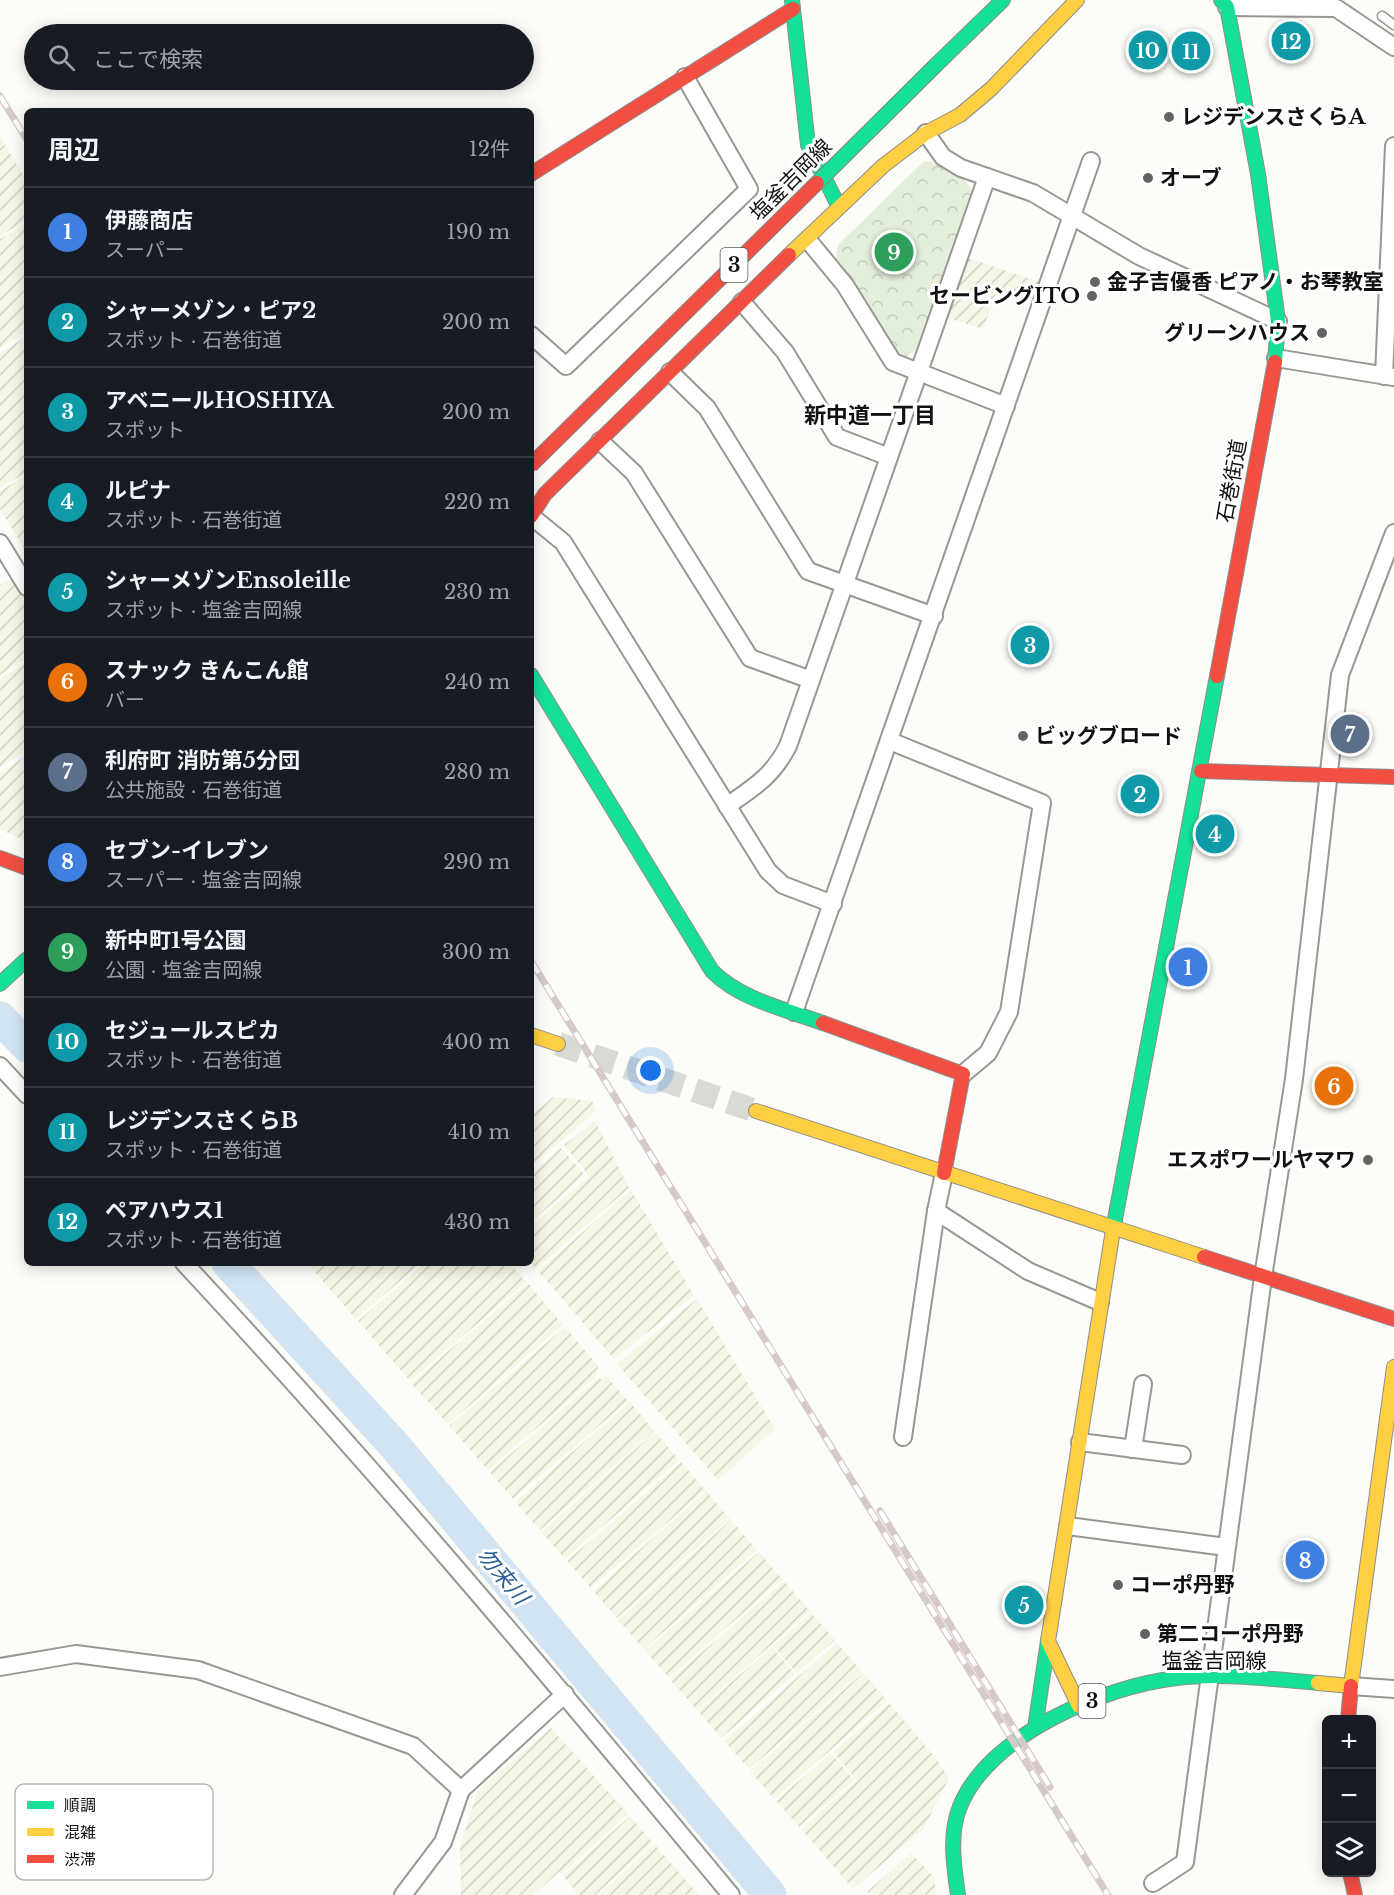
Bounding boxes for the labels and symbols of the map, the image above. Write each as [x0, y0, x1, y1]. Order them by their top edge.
pin: 12 [1272, 18, 1310, 63]
pin: 10 [1128, 28, 1168, 72]
pin: 11 [1172, 28, 1210, 74]
place label: レジデンスさくらA [1181, 104, 1367, 130]
marker: レジデンスさくらA [1162, 110, 1176, 124]
street label: 塩釜吉岡線 [745, 134, 837, 226]
place label: オーブ [1160, 165, 1222, 191]
marker: オーブ [1141, 171, 1155, 185]
pin: 9 [874, 230, 914, 274]
road number: 3 [720, 248, 748, 282]
place label: 金子吉優香 ピアノ・お琴教室 [1107, 269, 1384, 295]
marker: 金子吉優香 ピアノ・お琴教室 [1088, 275, 1102, 289]
place label: セービングITO [929, 283, 1080, 309]
marker: セービングITO [1085, 289, 1099, 303]
place label: グリーンハウス [1164, 320, 1310, 346]
marker: グリーンハウス [1315, 326, 1329, 340]
district label: 新中道一丁目 [804, 402, 936, 429]
street label: 石巻街道 [1212, 437, 1252, 525]
pin: 3 [1010, 622, 1050, 668]
pin: 7 [1330, 712, 1370, 756]
place label: ビッグブロード [1035, 723, 1182, 749]
marker: ビッグブロード [1016, 729, 1030, 743]
pin: 2 [1120, 772, 1160, 816]
pin: 4 [1196, 812, 1234, 856]
pin: 1 [1168, 944, 1208, 990]
your location [636, 1056, 665, 1085]
pin: 6 [1314, 1064, 1354, 1108]
place label: エスポワールヤマワ [1167, 1147, 1356, 1173]
marker: エスポワールヤマワ [1361, 1153, 1375, 1167]
pin: 8 [1286, 1538, 1324, 1582]
water label: 勿来川 [471, 1542, 536, 1611]
place label: コーポ丹野 [1130, 1572, 1235, 1598]
marker: コーポ丹野 [1111, 1578, 1125, 1592]
pin: 5 [1004, 1582, 1044, 1628]
place label: 第二コーポ丹野 [1157, 1621, 1304, 1647]
marker: 第二コーポ丹野 [1138, 1627, 1152, 1641]
street label: 塩釜吉岡線 [1162, 1648, 1267, 1674]
road number: 3 [1078, 1684, 1106, 1718]
legend [15, 1784, 213, 1880]
text: 順調 [64, 1795, 96, 1815]
text: 混雑 [64, 1822, 96, 1842]
text: 渋滞 [64, 1849, 96, 1869]

